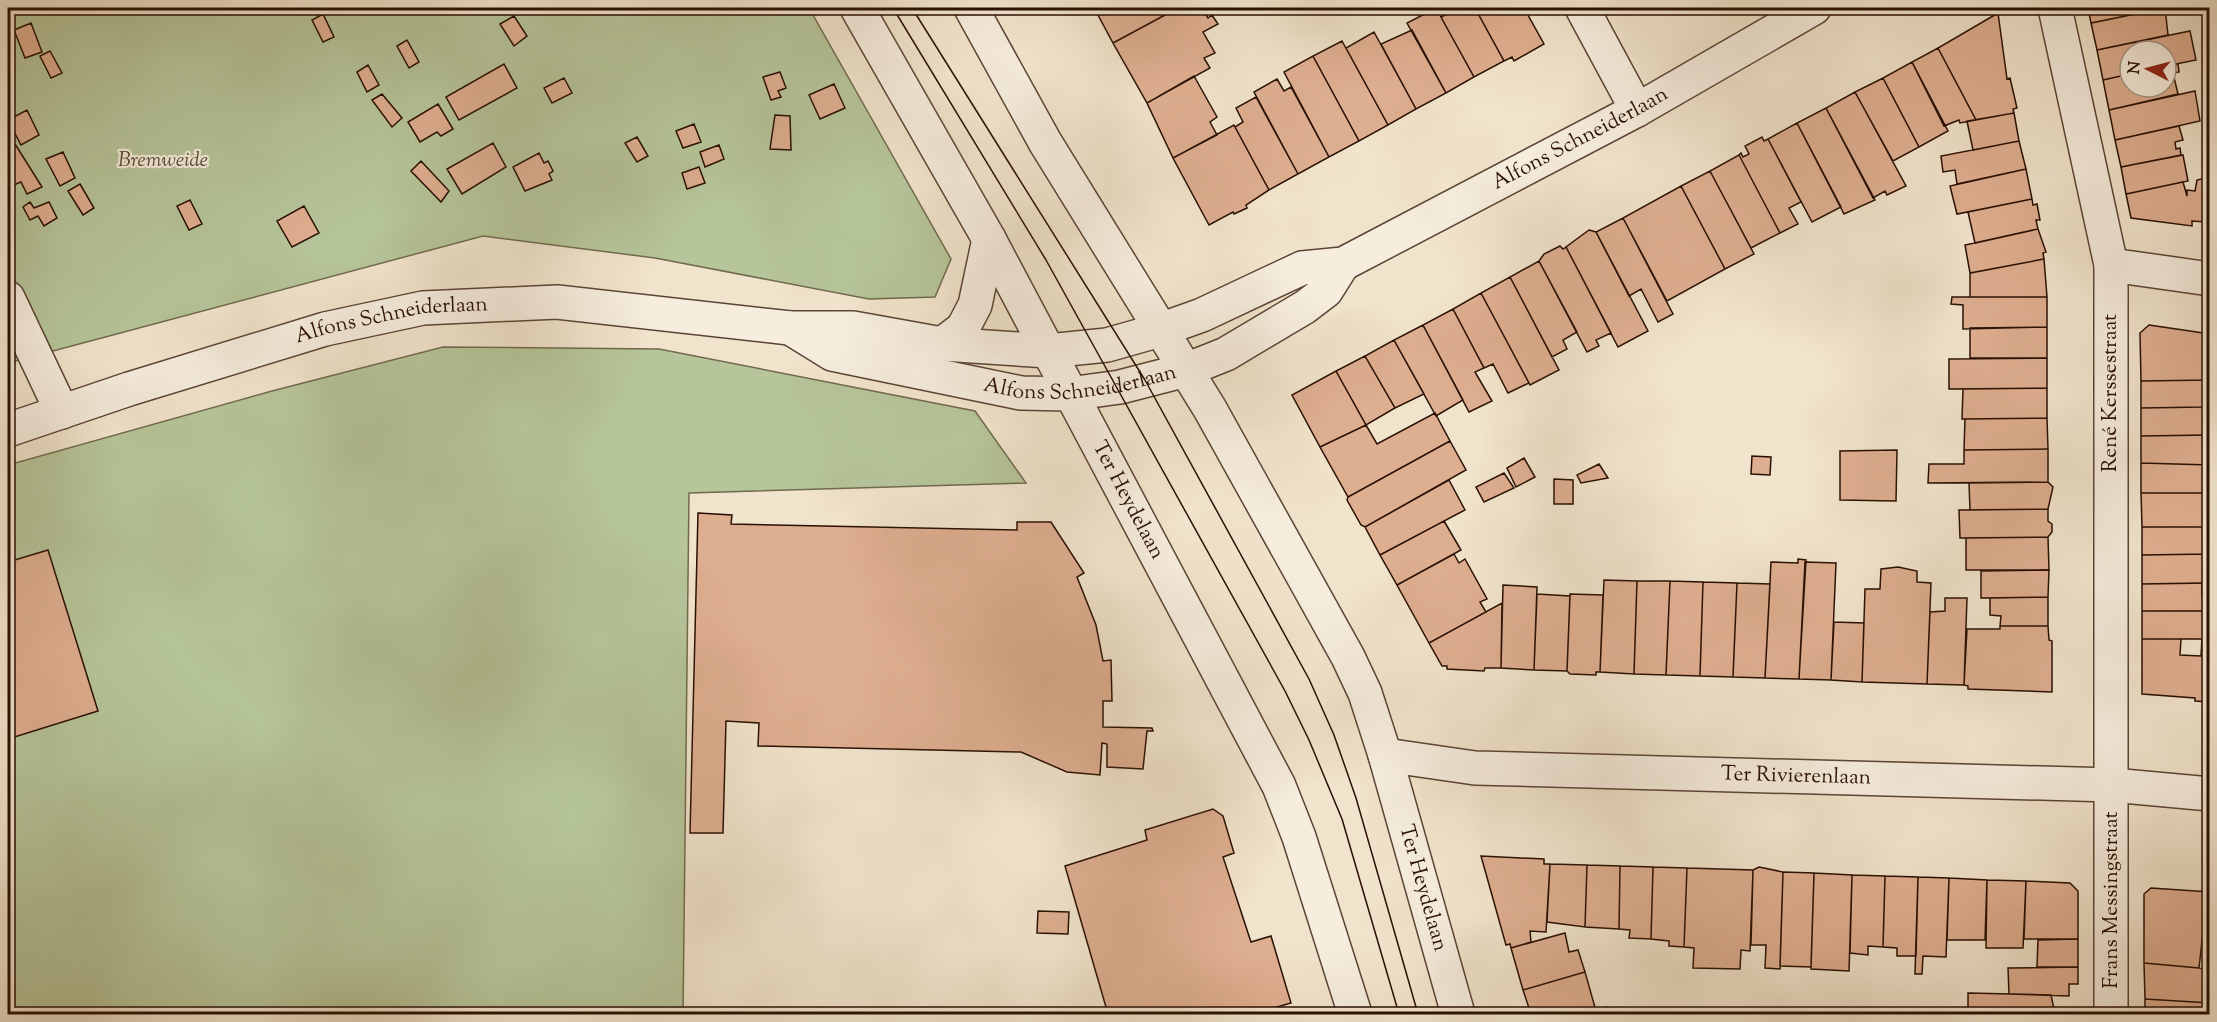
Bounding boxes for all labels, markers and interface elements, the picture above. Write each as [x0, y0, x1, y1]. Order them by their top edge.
north arrow [2118, 39, 2178, 99]
text: N [2123, 60, 2148, 75]
street label: Alfons Schneiderlaan [1487, 80, 1674, 198]
park label: Bremweide [118, 146, 208, 176]
street label: Alfons Schneiderlaan [291, 290, 488, 352]
street label: René Kerssestraat [2096, 314, 2126, 472]
street label: Alfons Schneiderlaan [981, 358, 1180, 409]
street label: Ter Heydelaan [1084, 436, 1171, 565]
street label: Ter Rivierenlaan [1720, 760, 1872, 794]
street label: Frans Messingstraat [2097, 811, 2127, 989]
street label: Ter Heydelaan [1390, 821, 1455, 955]

